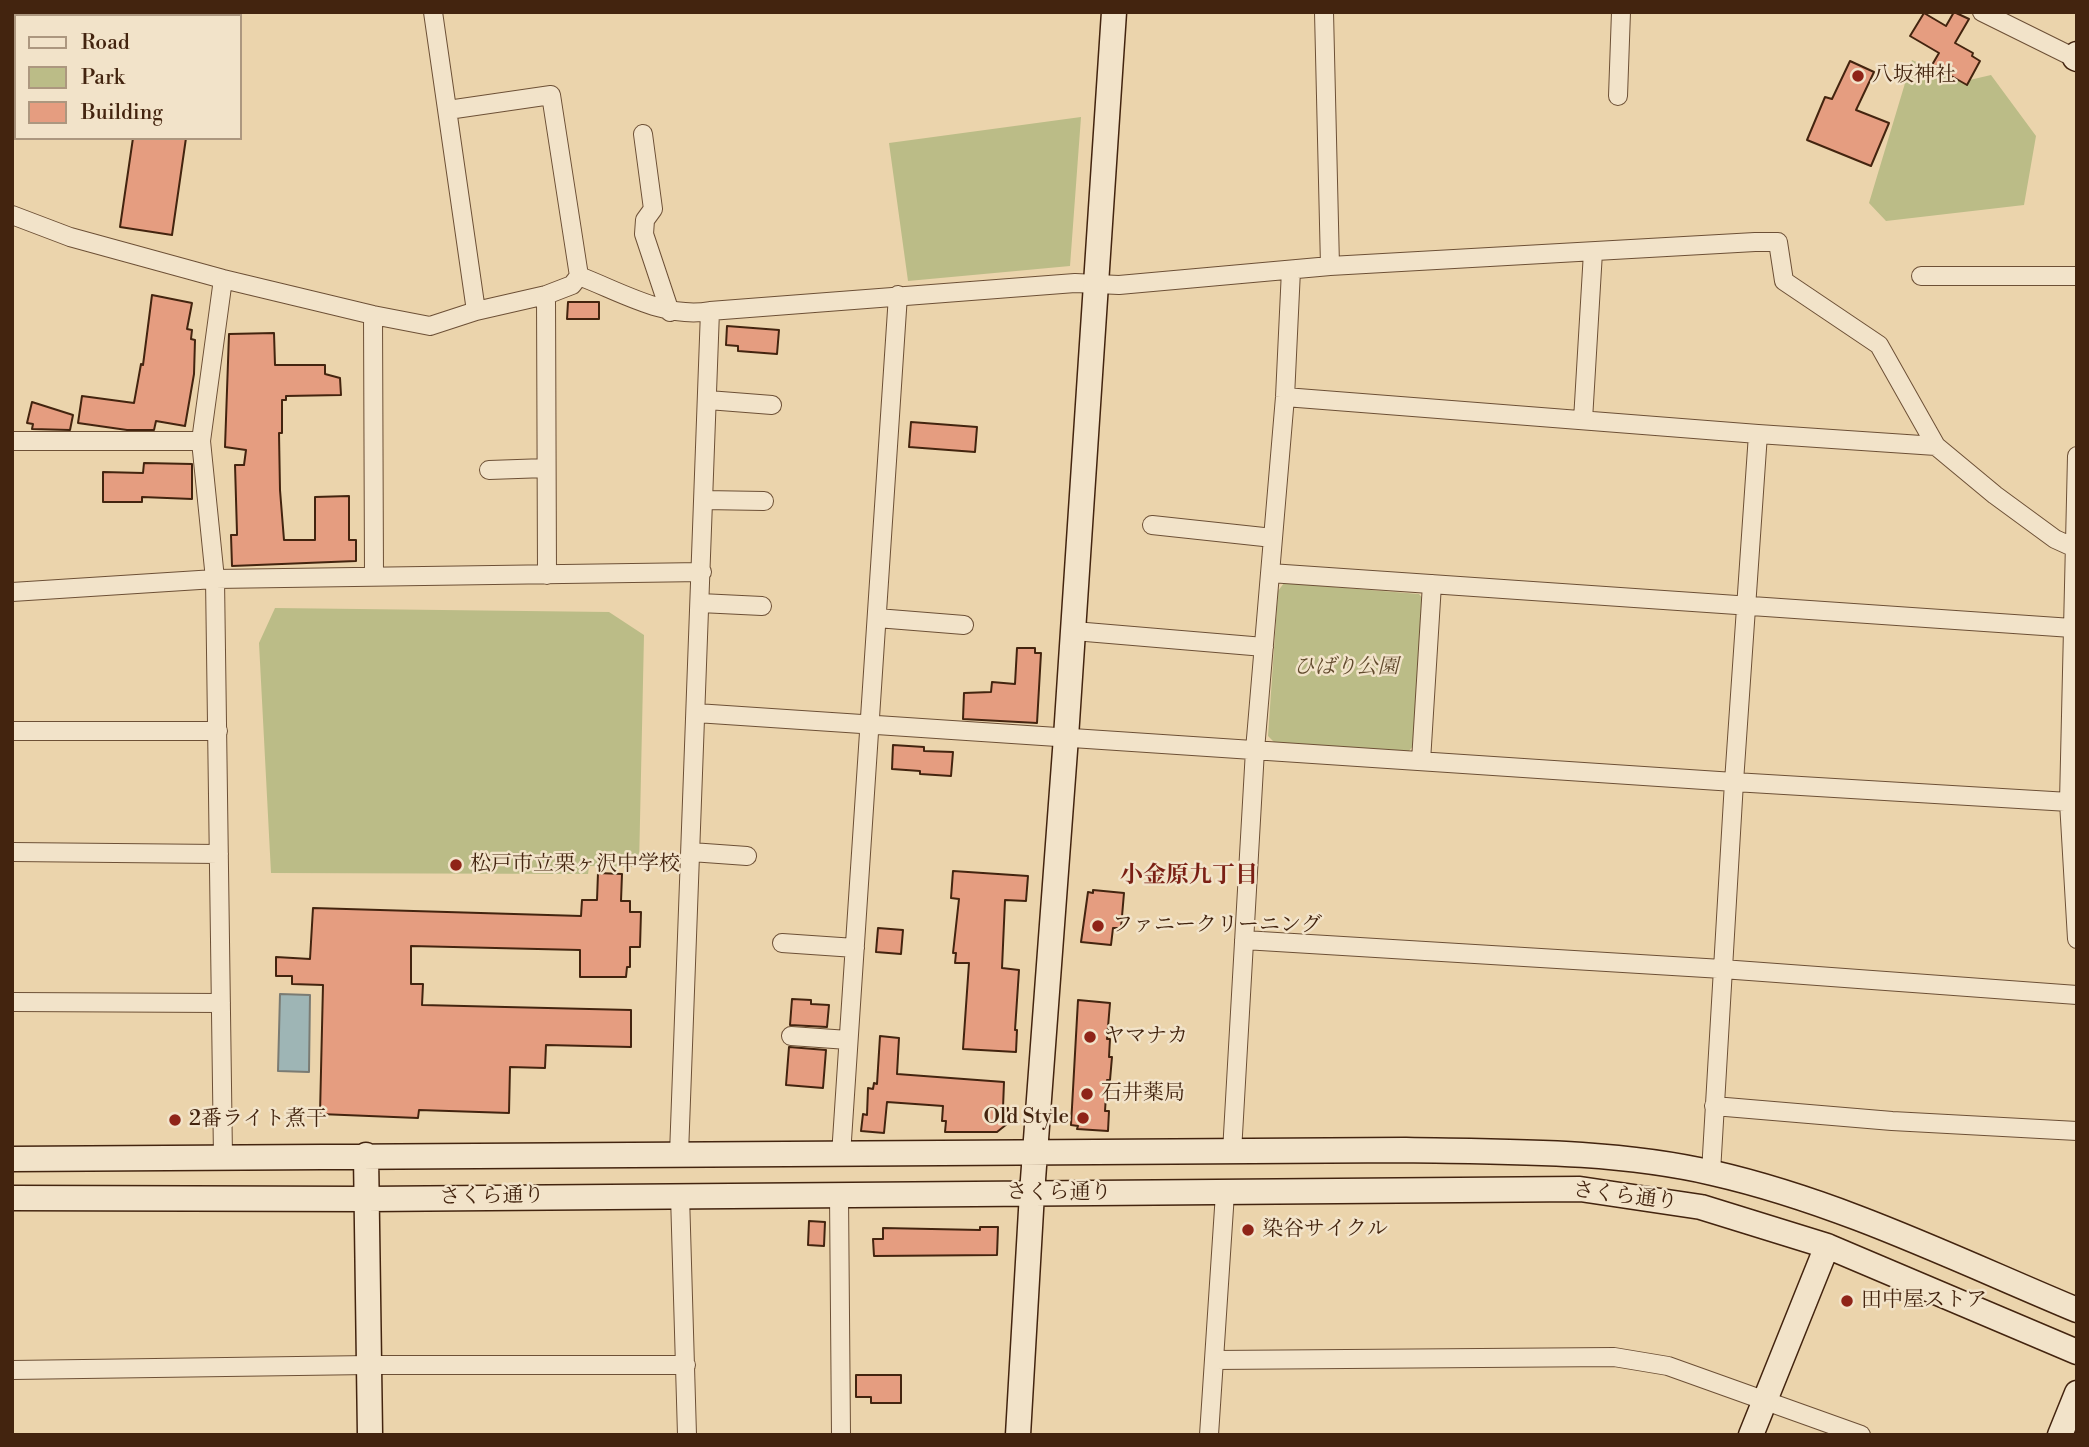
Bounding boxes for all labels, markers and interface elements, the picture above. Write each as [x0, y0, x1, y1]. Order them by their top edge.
legend [14, 14, 242, 140]
text: Road [81, 30, 130, 56]
place label: 八坂神社 [1872, 63, 1956, 89]
text: Park [81, 65, 125, 91]
marker: 八坂神社 [1850, 68, 1866, 84]
text: Building [81, 100, 163, 126]
park label: ひばり公園 [1294, 655, 1398, 681]
place label: 松戸市立栗ヶ沢中学校 [470, 852, 680, 878]
marker: 松戸市立栗ヶ沢中学校 [448, 857, 464, 873]
district label: 小金原九丁目 [1120, 862, 1258, 890]
place label: ファニークリーニング [1112, 913, 1322, 939]
marker: ファニークリーニング [1090, 918, 1106, 934]
place label: ヤマナカ [1104, 1024, 1188, 1050]
marker: ヤマナカ [1082, 1029, 1098, 1045]
place label: 石井薬局 [1101, 1081, 1185, 1107]
marker: 石井薬局 [1079, 1086, 1095, 1102]
place label: Old Style [984, 1105, 1069, 1131]
place label: 2番ライト煮干 [189, 1107, 327, 1133]
marker: Old Style [1075, 1110, 1091, 1126]
marker: 2番ライト煮干 [167, 1112, 183, 1128]
street label: さくら通り [1571, 1178, 1679, 1216]
street label: さくら通り [1007, 1180, 1111, 1206]
street label: さくら通り [439, 1183, 545, 1211]
place label: 染谷サイクル [1262, 1217, 1388, 1243]
marker: 染谷サイクル [1240, 1222, 1256, 1238]
place label: 田中屋ストア [1861, 1288, 1987, 1314]
marker: 田中屋ストア [1839, 1293, 1855, 1309]

